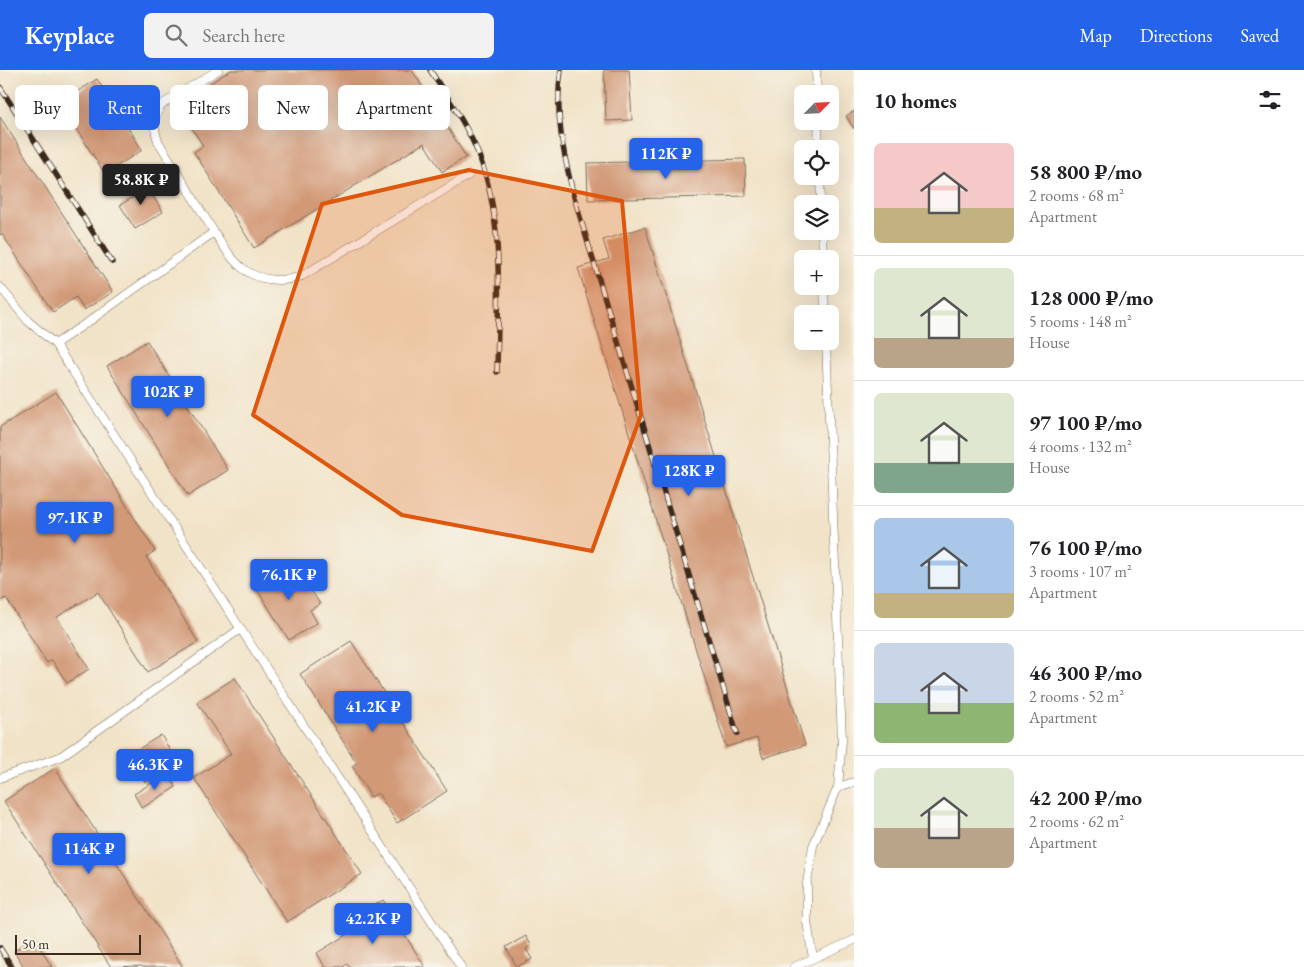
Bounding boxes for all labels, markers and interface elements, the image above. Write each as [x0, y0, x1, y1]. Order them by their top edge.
search box [144, 13, 494, 58]
text: Keyplace [25, 20, 114, 51]
icon: search [162, 21, 190, 49]
text: Search here [202, 23, 285, 48]
text: Map [1080, 24, 1112, 47]
text: Directions [1140, 24, 1212, 47]
text: Saved [1240, 24, 1279, 47]
chip: Buy [15, 85, 79, 130]
chip: Rent [89, 85, 160, 130]
chip: Filters [170, 85, 248, 130]
chip: New [258, 85, 328, 130]
chip: Apartment [338, 85, 450, 130]
north arrow [794, 85, 839, 130]
map controls [794, 85, 839, 350]
icon: filters [1256, 86, 1284, 114]
text: 10 homes [874, 87, 957, 114]
pin: 112K ₽ [625, 138, 707, 180]
button: locate [794, 140, 839, 185]
text: 112K ₽ [640, 143, 692, 164]
text: 58 800 ₽/mo [1029, 158, 1142, 185]
icon: home [914, 163, 974, 223]
pin: 58.8K ₽ [95, 164, 187, 206]
text: 58.8K ₽ [113, 169, 169, 190]
text: 2 rooms · 68 m² [1029, 185, 1124, 206]
button: layers [794, 195, 839, 240]
text: Apartment [1029, 206, 1097, 227]
button: + [794, 250, 839, 295]
text: 128 000 ₽/mo [1029, 284, 1153, 311]
icon: home [914, 288, 974, 348]
button: − [794, 305, 839, 350]
text: 5 rooms · 148 m² [1029, 311, 1132, 332]
text: House [1029, 332, 1070, 353]
pin: 102K ₽ [127, 376, 209, 418]
text: 102K ₽ [142, 381, 194, 402]
text: 97 100 ₽/mo [1029, 409, 1142, 436]
icon: home [914, 413, 974, 473]
text: 4 rooms · 132 m² [1029, 436, 1132, 457]
pin: 128K ₽ [648, 454, 730, 497]
text: House [1029, 457, 1070, 478]
text: 128K ₽ [663, 460, 715, 481]
pin: 97.1K ₽ [29, 502, 121, 544]
text: 97.1K ₽ [47, 507, 103, 528]
text: 76 100 ₽/mo [1029, 534, 1142, 561]
icon: home [914, 538, 974, 598]
pin: 76.1K ₽ [243, 558, 335, 601]
text: 3 rooms · 107 m² [1029, 561, 1132, 582]
text: 76.1K ₽ [261, 564, 317, 585]
text: Apartment [1029, 582, 1097, 603]
text: 46 300 ₽/mo [1029, 659, 1142, 686]
icon: home [914, 663, 974, 723]
text: 2 rooms · 52 m² [1029, 686, 1124, 707]
pin: 41.2K ₽ [327, 690, 419, 733]
text: 41.2K ₽ [345, 696, 401, 717]
text: Apartment [1029, 707, 1097, 728]
pin: 46.3K ₽ [109, 748, 201, 791]
text: 46.3K ₽ [127, 754, 183, 775]
text: 42 200 ₽/mo [1029, 784, 1142, 811]
icon: home [914, 788, 974, 848]
text: 2 rooms · 62 m² [1029, 811, 1124, 832]
pin: 114K ₽ [48, 832, 130, 875]
text: Apartment [1029, 832, 1097, 853]
text: 114K ₽ [63, 838, 115, 859]
pin: 42.2K ₽ [327, 902, 419, 945]
text: 42.2K ₽ [345, 908, 401, 929]
scale bar [15, 932, 141, 955]
text: 50 m [22, 935, 49, 953]

